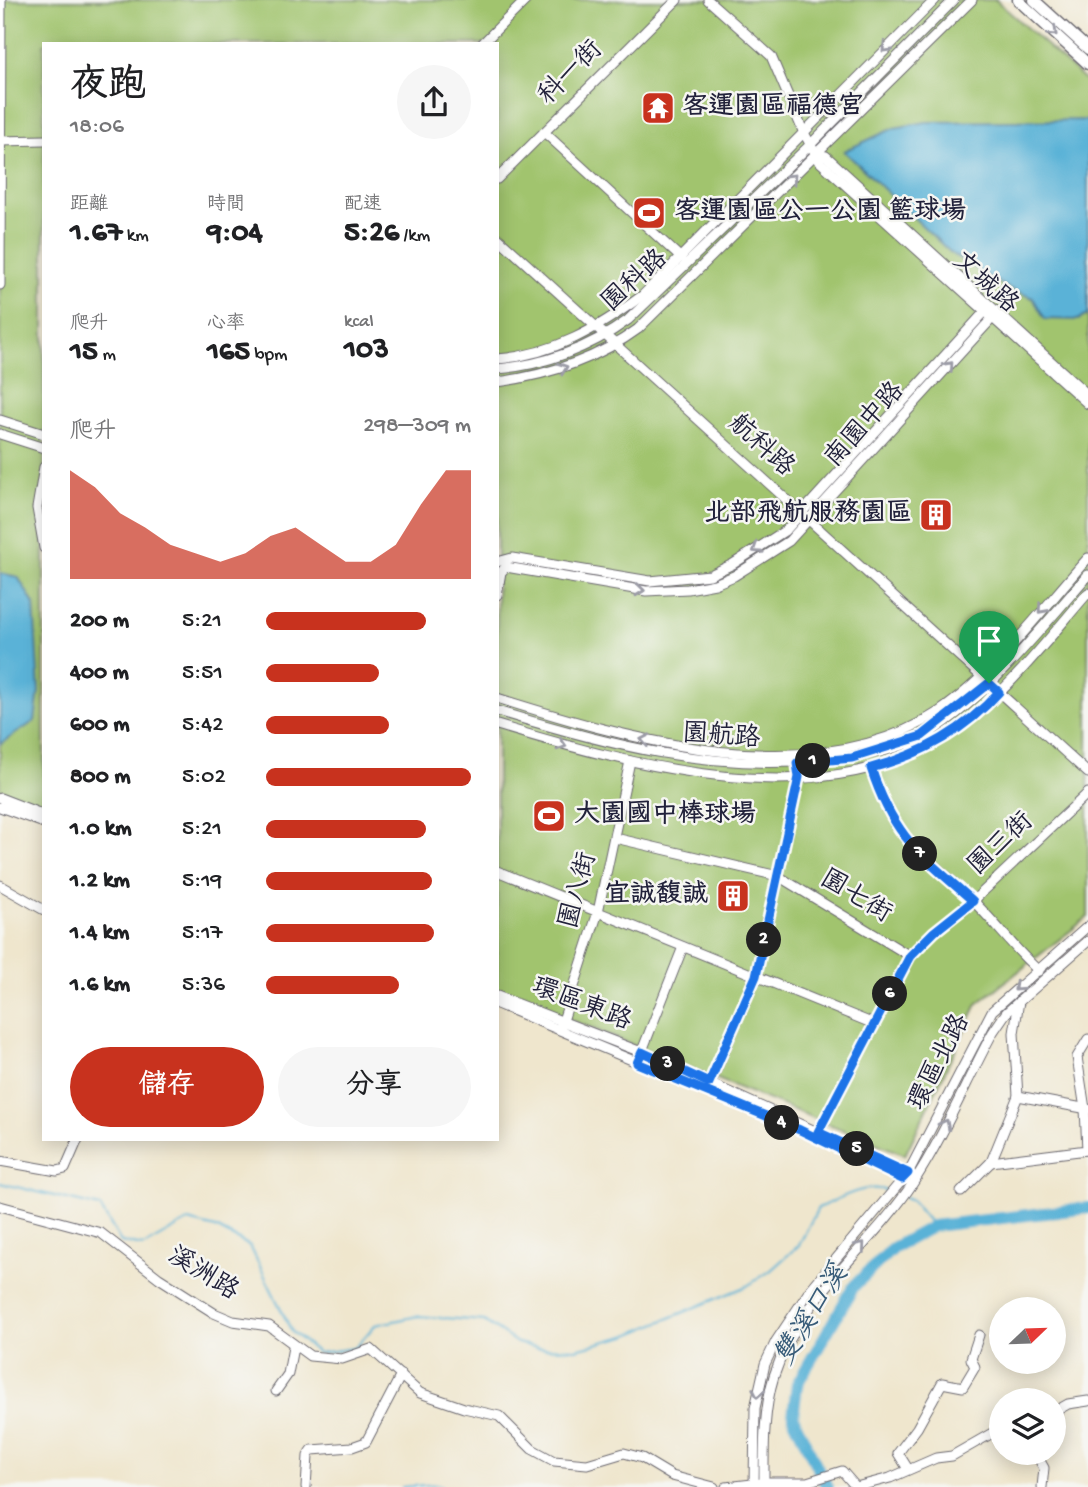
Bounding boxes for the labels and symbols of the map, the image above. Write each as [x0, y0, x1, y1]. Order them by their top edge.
one-way arrow [1045, 24, 1058, 36]
street label: 科一街 [533, 35, 611, 113]
one-way arrow [882, 40, 895, 53]
temple icon: 客運園區福德宮 [639, 89, 677, 127]
place label: 客運園區福德宮 [682, 91, 864, 124]
one-way arrow [784, 173, 797, 186]
sports icon: 客運園區公一公園 籃球場 [630, 194, 668, 232]
place label: 客運園區公一公園 籃球場 [674, 195, 966, 229]
street label: 園科路 [595, 243, 675, 320]
street label: 文城路 [945, 245, 1025, 322]
one-way arrow [941, 361, 954, 374]
one-way arrow [557, 362, 569, 376]
street label: 南園中路 [818, 376, 912, 475]
street label: 航科路 [721, 408, 801, 485]
building icon: 北部飛航服務園區 [917, 496, 955, 534]
place label: 北部飛航服務園區 [704, 498, 912, 531]
one-way arrow [752, 541, 765, 554]
one-way arrow [635, 582, 646, 597]
one-way arrow [1038, 601, 1050, 614]
pin [959, 611, 1019, 683]
street label: 園航路 [681, 718, 761, 756]
one-way arrow [639, 733, 651, 748]
one-way arrow [556, 736, 568, 751]
pin: 1 [796, 744, 830, 778]
sports icon: 大園國中棒球場 [530, 797, 568, 835]
place label: 大園國中棒球場 [574, 798, 756, 832]
street label: 園三街 [962, 806, 1041, 883]
pin: 7 [902, 836, 937, 872]
street label: 園八街 [554, 849, 605, 933]
street label: 園七街 [814, 864, 897, 931]
building icon: 宜誠馥誠 [714, 877, 752, 915]
place label: 宜誠馥誠 [604, 879, 708, 912]
pin: 2 [746, 922, 782, 958]
street label: 環區東路 [527, 971, 636, 1039]
pin: 6 [872, 976, 908, 1012]
one-way arrow [1013, 979, 1026, 991]
street label: 環區北路 [902, 1009, 978, 1116]
pin: 3 [650, 1046, 686, 1082]
pin: 4 [764, 1106, 800, 1140]
one-way arrow [937, 1119, 951, 1131]
pin: 5 [840, 1132, 874, 1166]
street label: 溪洲路 [161, 1239, 244, 1309]
one-way arrow [853, 1241, 865, 1254]
water label: 雙溪口溪 [768, 1257, 858, 1372]
north arrow [989, 1297, 1066, 1374]
one-way arrow [751, 1387, 766, 1399]

